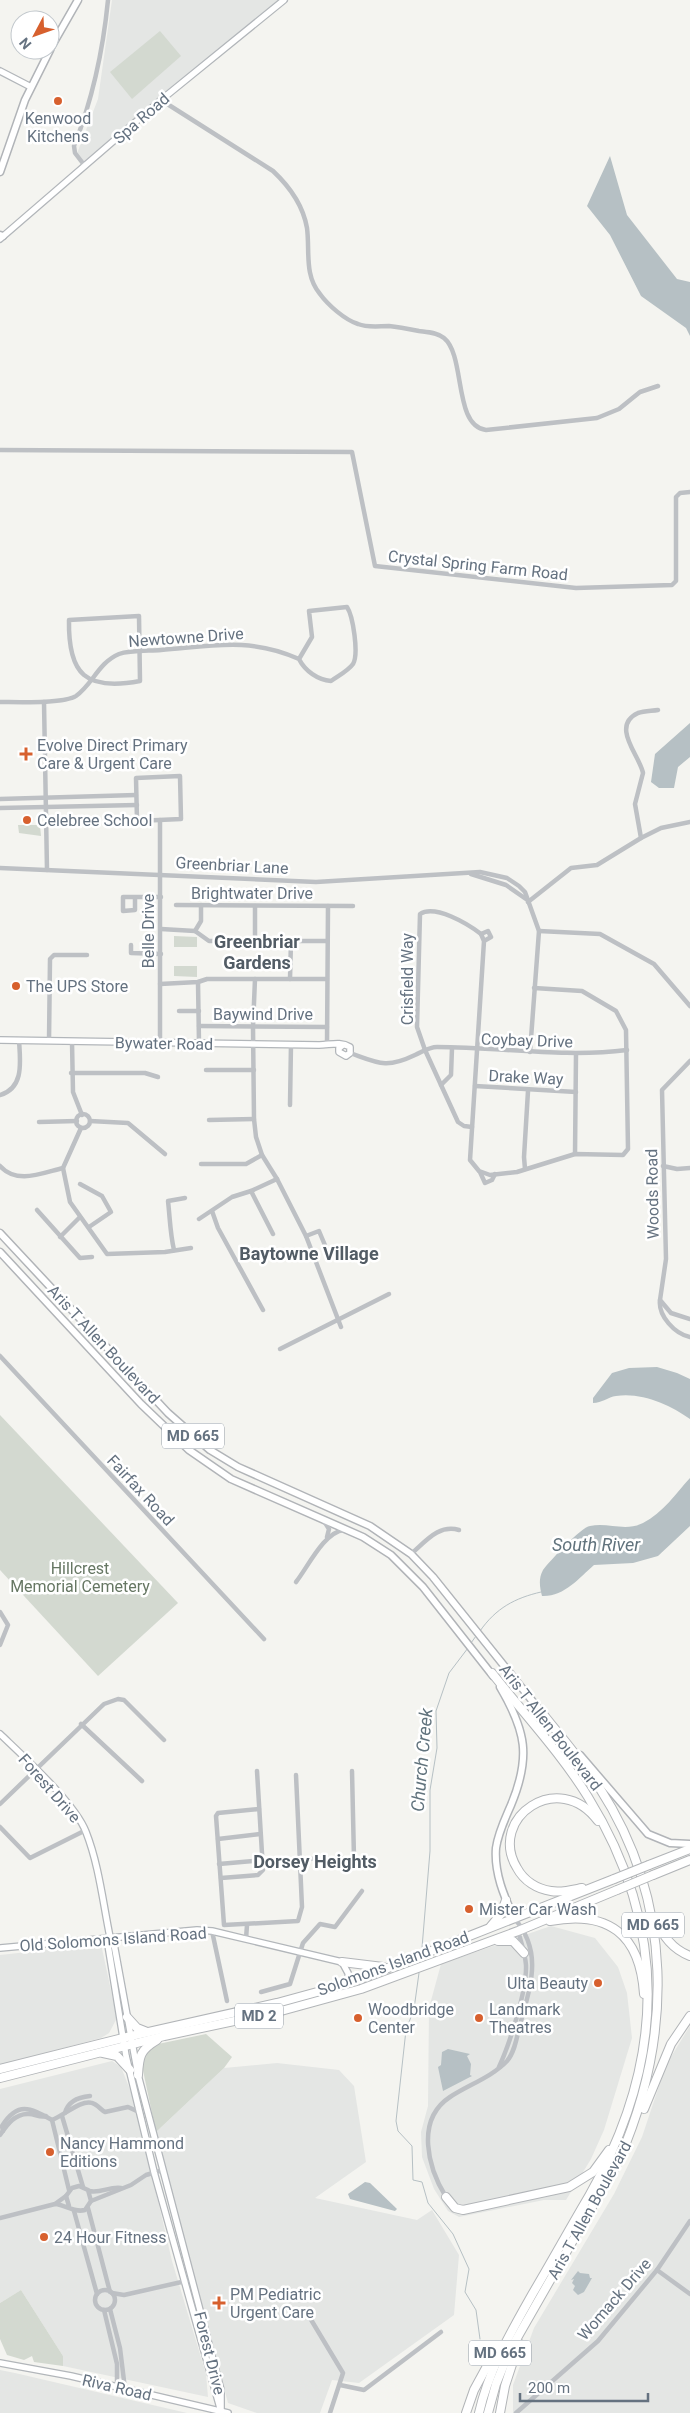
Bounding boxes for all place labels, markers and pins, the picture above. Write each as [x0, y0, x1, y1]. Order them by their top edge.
marker: Kenwood Kitchens [52, 95, 64, 107]
place label: Kenwood Kitchens [25, 109, 91, 146]
place label: Evolve Direct Primary Care & Urgent Care [37, 736, 188, 773]
marker: Evolve Direct Primary Care & Urgent Care [19, 747, 33, 761]
place label: Celebree School [37, 811, 152, 830]
marker: Celebree School [21, 814, 33, 826]
place label: The UPS Store [26, 977, 128, 996]
marker: The UPS Store [10, 980, 22, 992]
place label: Mister Car Wash [479, 1900, 596, 1919]
marker: Mister Car Wash [463, 1903, 475, 1915]
place label: Ulta Beauty [507, 1974, 588, 1993]
marker: Ulta Beauty [592, 1977, 604, 1989]
place label: Woodbridge Center [368, 2000, 454, 2037]
place label: Landmark Theatres [489, 2000, 561, 2037]
marker: Woodbridge Center [352, 2012, 364, 2024]
marker: Landmark Theatres [473, 2012, 485, 2024]
place label: Nancy Hammond Editions [60, 2134, 184, 2171]
marker: Nancy Hammond Editions [44, 2146, 56, 2158]
place label: 24 Hour Fitness [54, 2228, 167, 2247]
marker: 24 Hour Fitness [38, 2231, 50, 2243]
place label: PM Pediatric Urgent Care [230, 2285, 321, 2322]
marker: PM Pediatric Urgent Care [212, 2296, 226, 2310]

